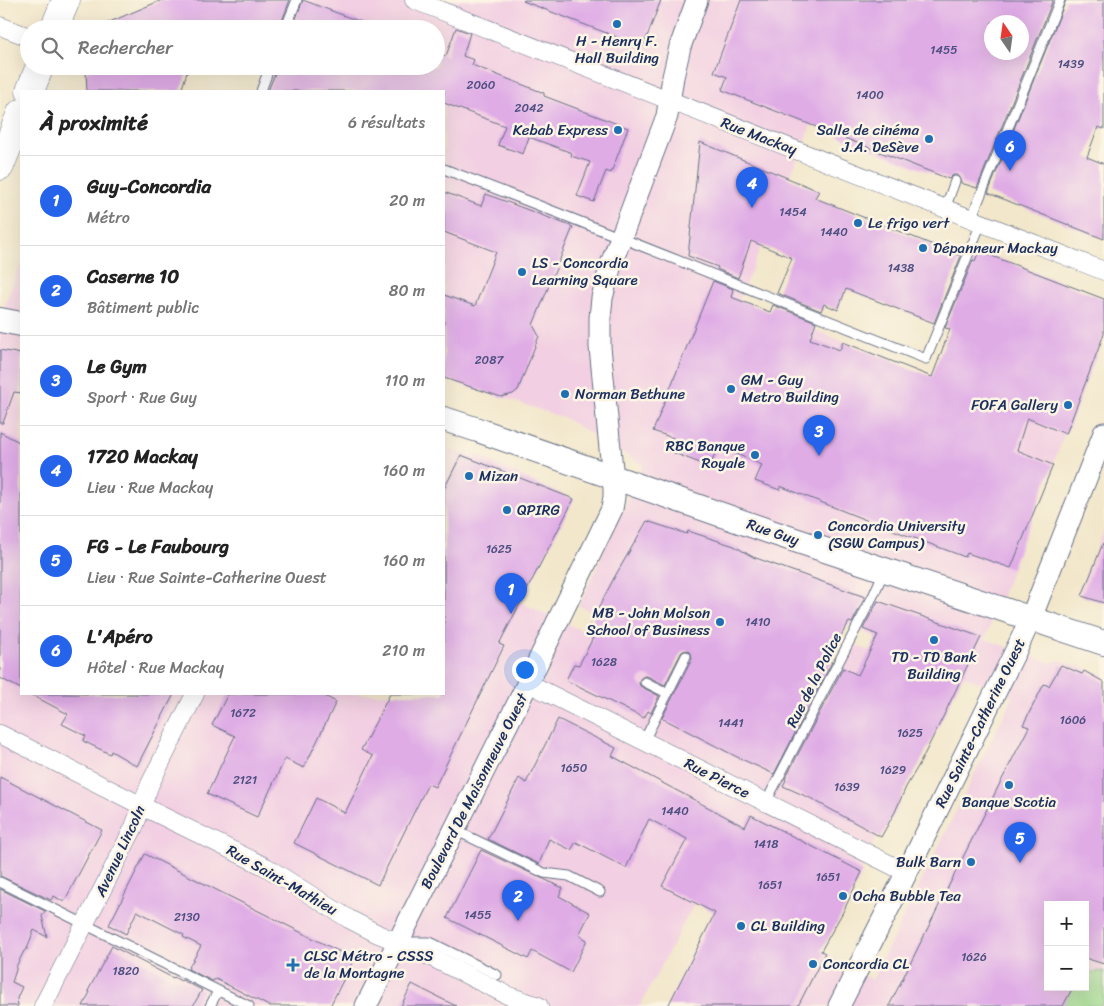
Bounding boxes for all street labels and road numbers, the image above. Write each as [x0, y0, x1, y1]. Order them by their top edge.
street label: Rue Mackay [717, 110, 801, 163]
street label: Rue Guy [743, 511, 803, 553]
street label: Rue de la Police [779, 628, 849, 732]
street label: Rue Sainte-Catherine Ouest [928, 633, 1033, 812]
street label: Boulevard De Maisonneuve Ouest [413, 687, 535, 894]
street label: Rue Pierce [680, 750, 755, 806]
street label: Avenue Lincoln [87, 801, 153, 902]
street label: Rue Saint-Mathieu [221, 838, 343, 922]

